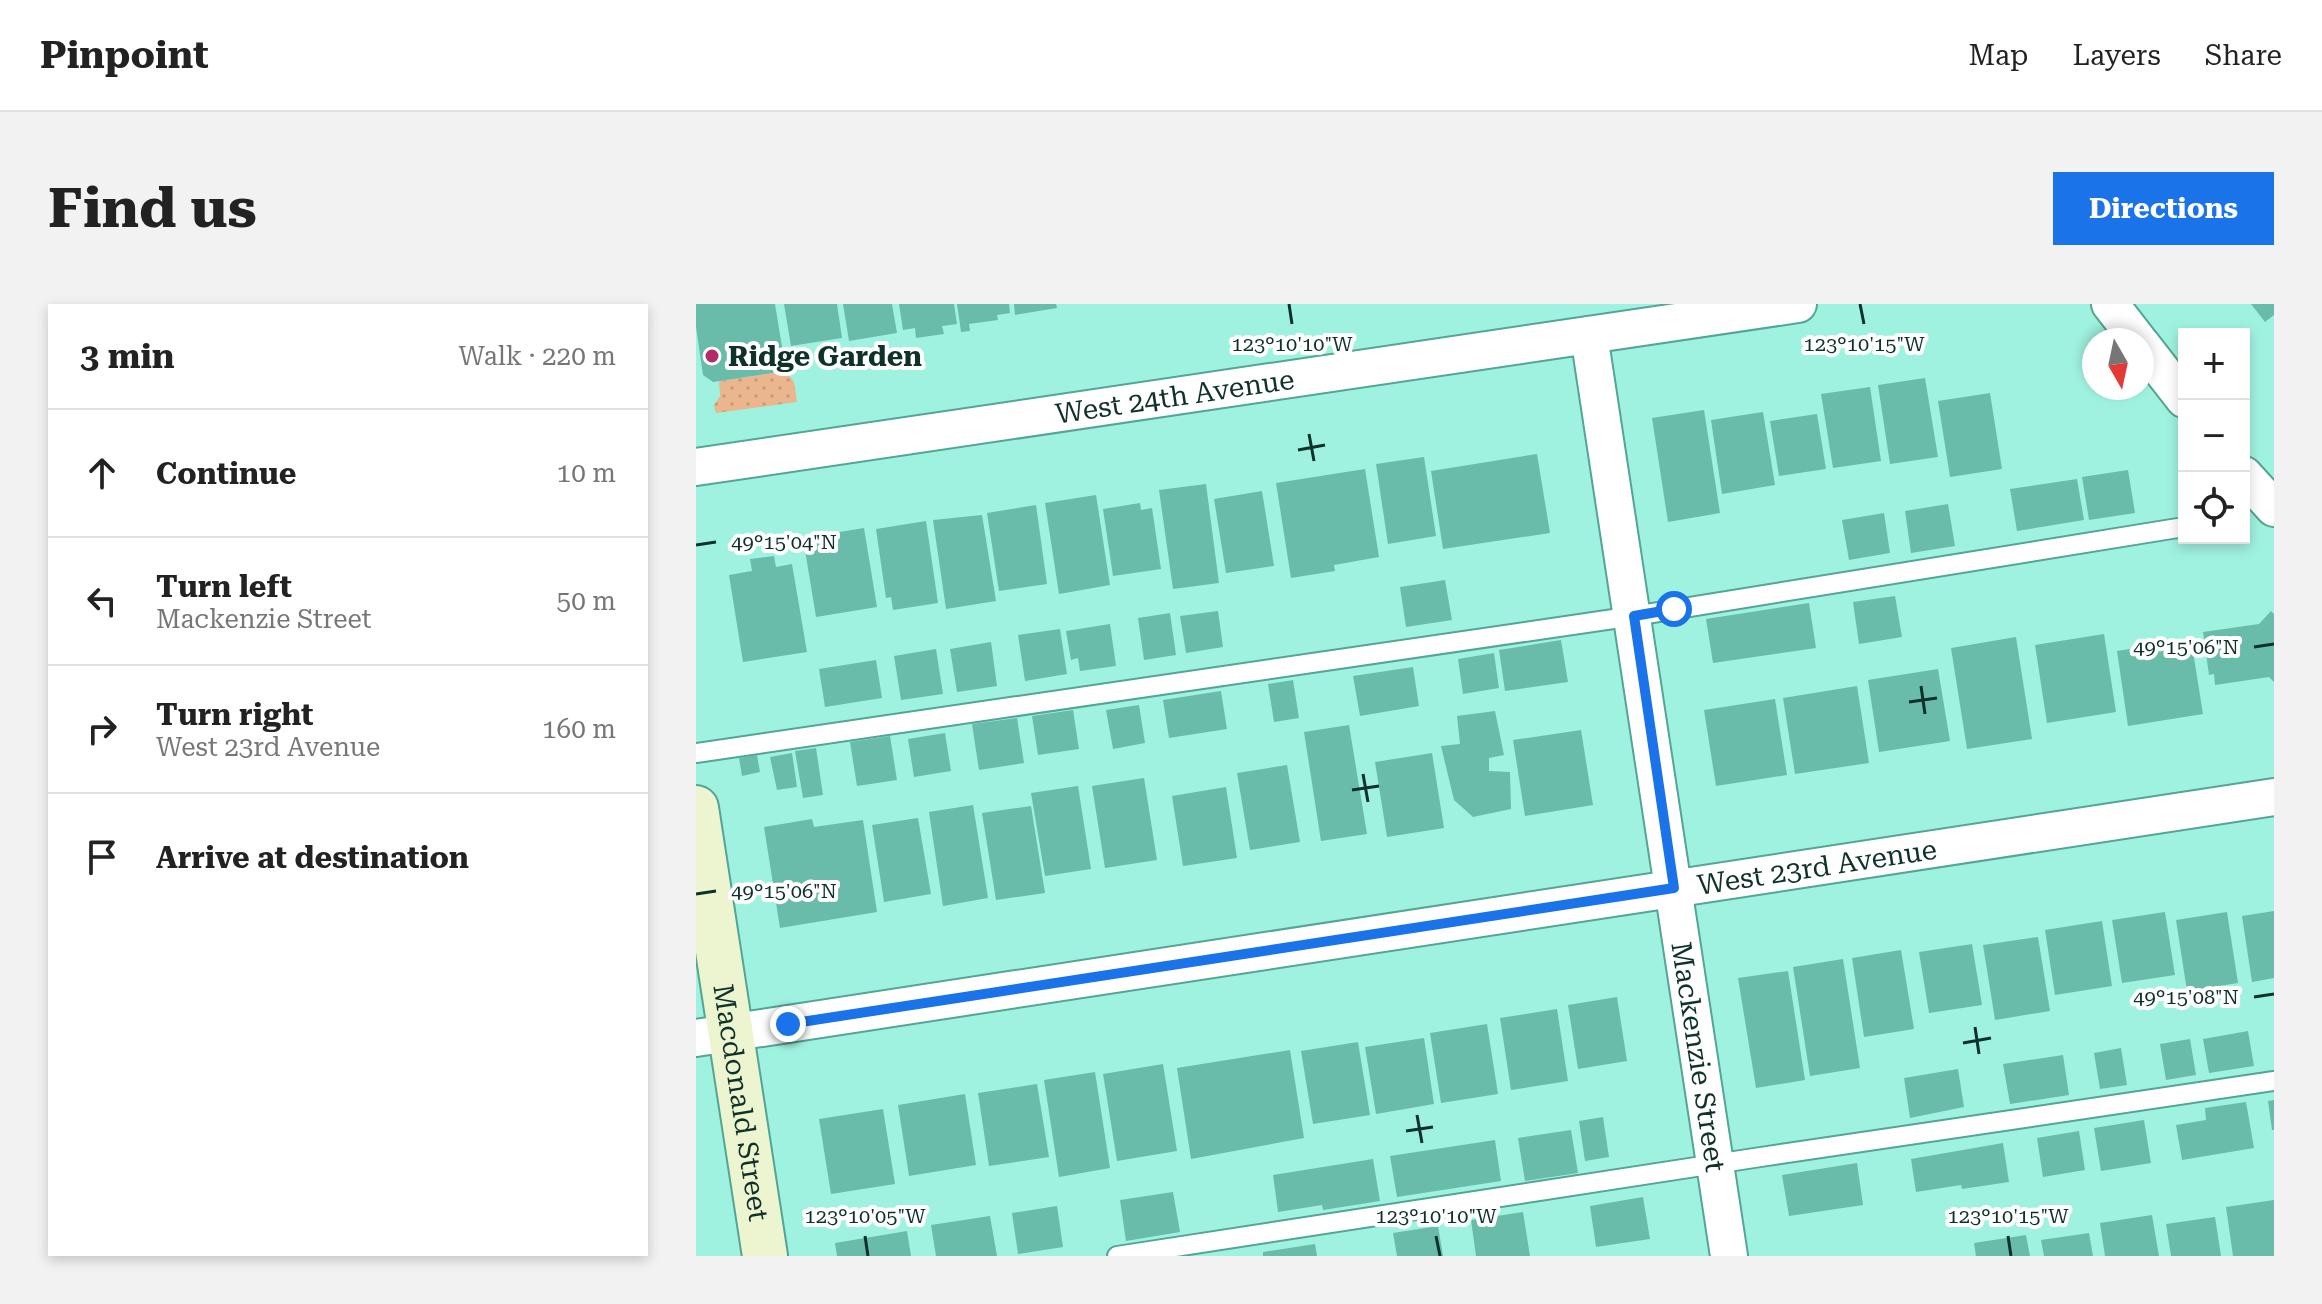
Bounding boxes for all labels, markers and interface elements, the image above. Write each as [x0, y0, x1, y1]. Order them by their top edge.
text: Pinpoint [40, 33, 209, 77]
text: Map [1969, 39, 2028, 72]
text: Layers [2072, 39, 2161, 72]
text: Share [2205, 39, 2282, 72]
button: Directions [2053, 172, 2274, 245]
text: Find us [48, 175, 257, 241]
north arrow [2082, 328, 2154, 400]
map controls [2178, 328, 2250, 544]
button: + [2178, 328, 2250, 400]
text: 123°10'10"W [1231, 332, 1353, 356]
text: 123°10'15"W [1803, 332, 1925, 356]
text: 3 min [80, 336, 175, 376]
place label: Ridge Garden [728, 340, 922, 373]
text: Walk · 220 m [458, 341, 616, 371]
marker: Ridge Garden [703, 347, 721, 365]
street label: West 24th Avenue [1053, 363, 1296, 431]
button: − [2178, 400, 2250, 472]
icon: ahead [80, 451, 124, 495]
text: Continue [156, 456, 296, 491]
text: 10 m [557, 458, 616, 488]
button: locate [2178, 472, 2250, 544]
text: 49°15'04"N [731, 530, 837, 554]
text: Turn left [156, 569, 292, 604]
icon: left [80, 579, 124, 623]
text: 50 m [557, 586, 616, 616]
route start [1656, 591, 1692, 627]
text: Mackenzie Street [156, 604, 372, 634]
text: 49°15'06"N [2133, 635, 2239, 659]
text: Turn right [156, 697, 313, 732]
icon: right [80, 707, 124, 751]
text: 160 m [542, 714, 616, 744]
text: West 23rd Avenue [156, 732, 380, 762]
street label: West 23rd Avenue [1695, 833, 1939, 902]
icon: arrive [80, 835, 124, 879]
text: Arrive at destination [156, 840, 469, 875]
text: 49°15'06"N [731, 879, 837, 903]
street label: Mackenzie Street [1664, 939, 1732, 1174]
street label: Macdonald Street [706, 982, 775, 1223]
text: 49°15'08"N [2133, 985, 2239, 1009]
route end [770, 1006, 806, 1042]
text: 123°10'05"W [804, 1204, 926, 1228]
text: 123°10'10"W [1375, 1204, 1497, 1228]
text: 123°10'15"W [1947, 1204, 2069, 1228]

